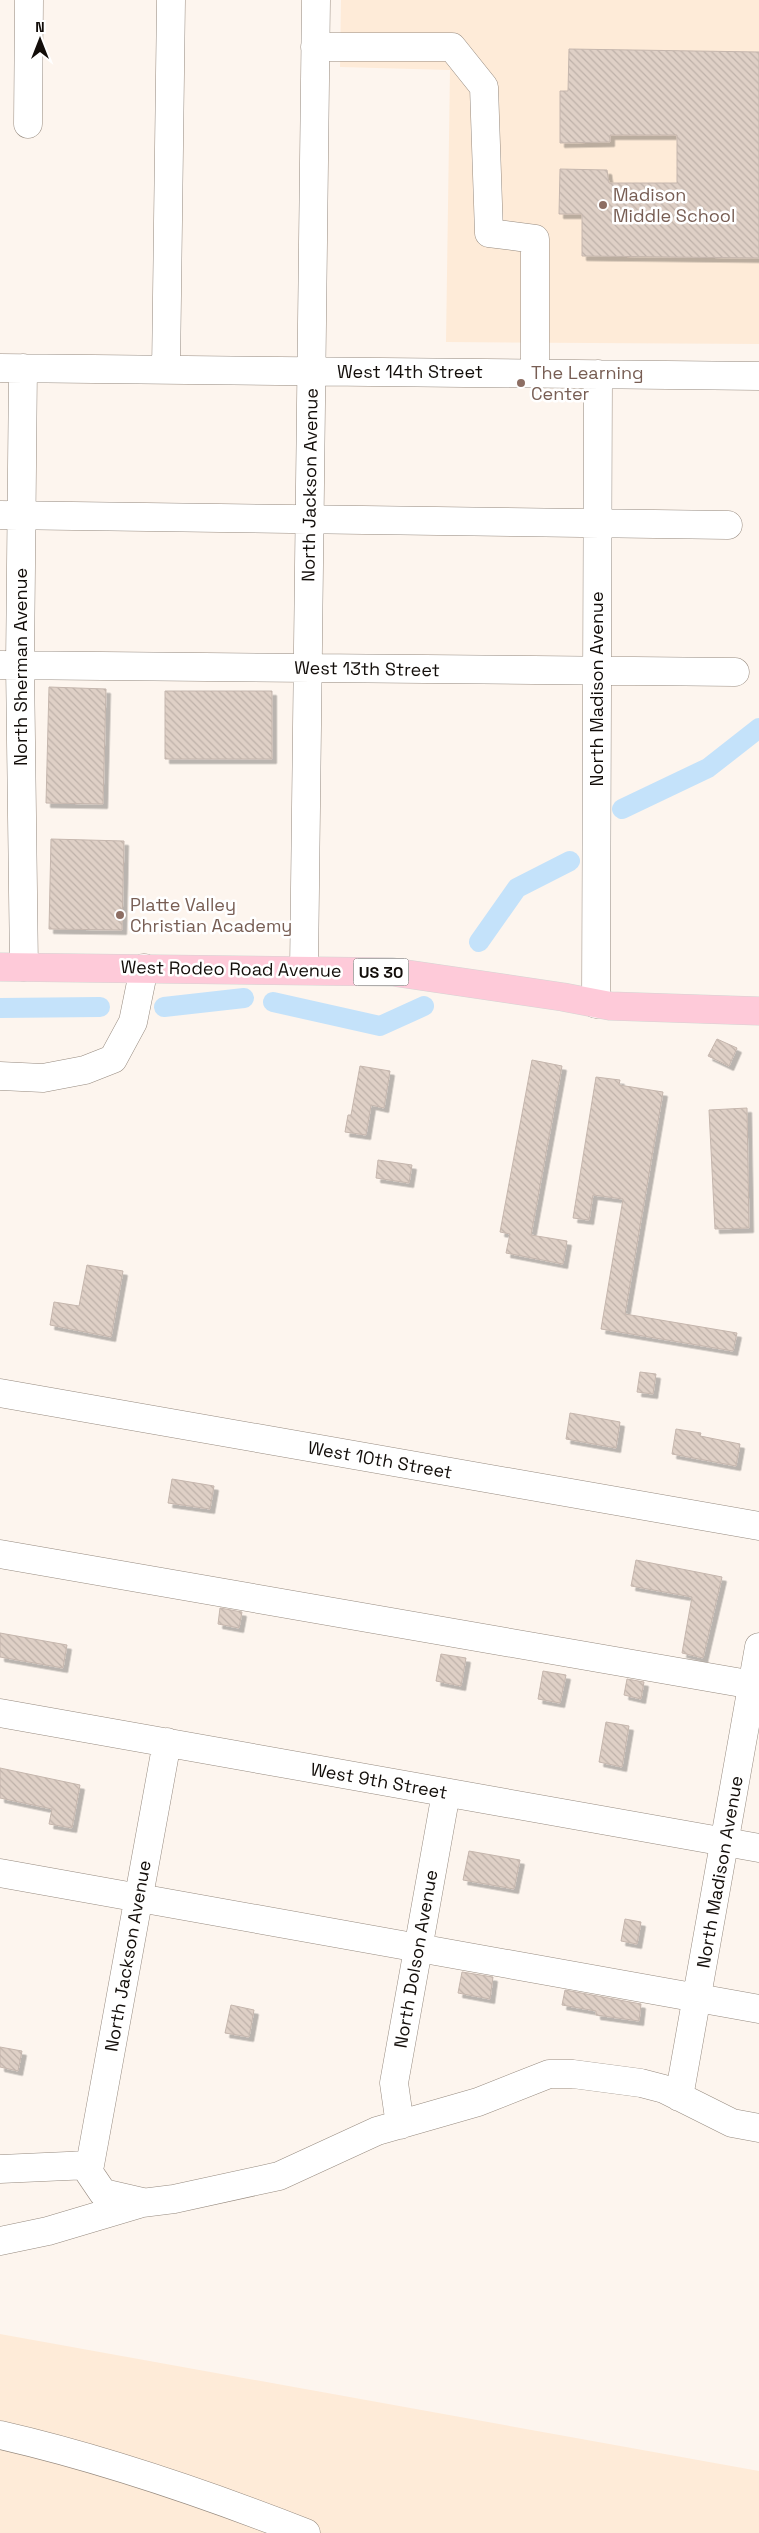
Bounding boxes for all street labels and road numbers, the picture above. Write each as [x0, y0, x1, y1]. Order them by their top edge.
street label: West 14th Street [337, 360, 483, 383]
street label: North Jackson Avenue [296, 388, 323, 582]
street label: North Sherman Avenue [9, 568, 32, 766]
street label: North Madison Avenue [585, 591, 608, 787]
street label: West 13th Street [294, 656, 440, 681]
street label: West Rodeo Road Avenue [120, 955, 342, 982]
road number: US 30 [354, 959, 408, 986]
street label: West 10th Street [306, 1435, 454, 1484]
street label: West 9th Street [309, 1757, 449, 1804]
street label: North Madison Avenue [691, 1774, 748, 1970]
street label: North Jackson Avenue [99, 1858, 156, 2053]
street label: North Dolson Avenue [388, 1868, 443, 2050]

